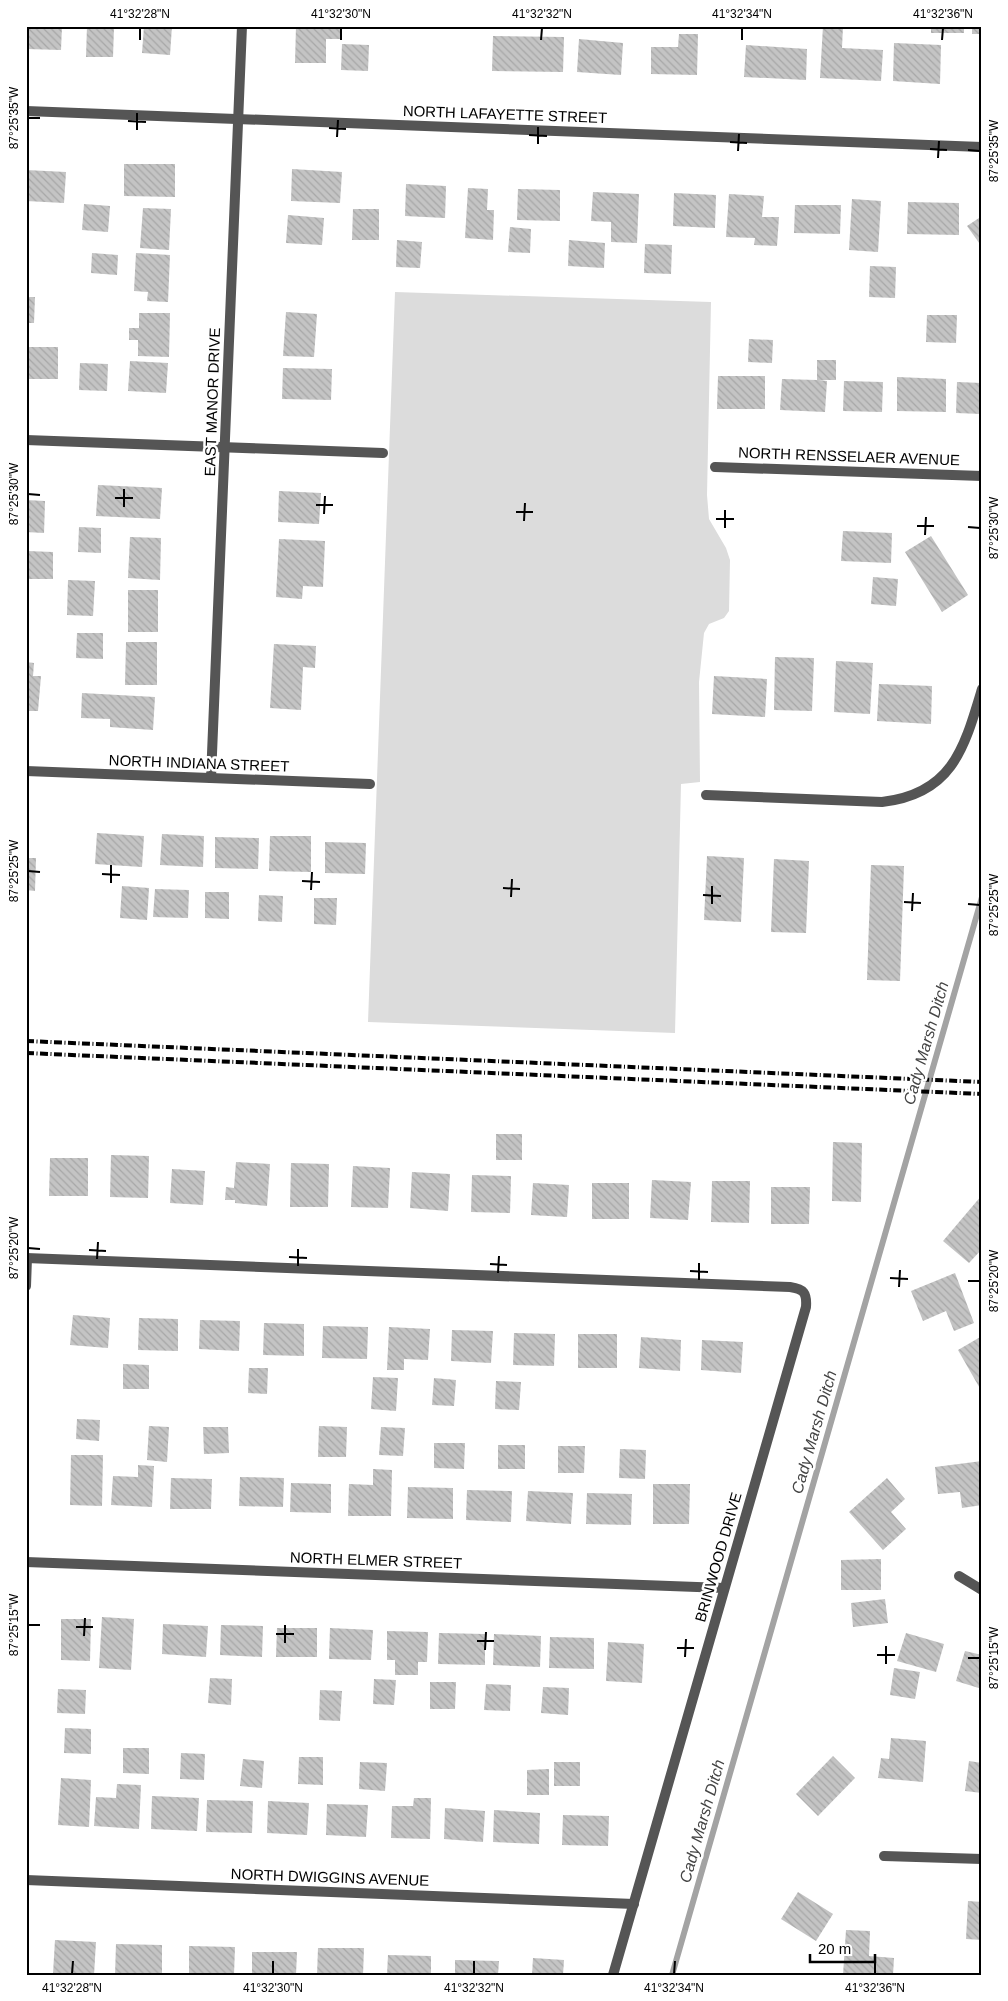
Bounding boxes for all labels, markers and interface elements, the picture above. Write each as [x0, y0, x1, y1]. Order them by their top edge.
text: 41°32'28"N [110, 7, 170, 21]
text: 41°32'30"N [311, 7, 371, 21]
text: 41°32'32"N [512, 7, 572, 21]
text: 41°32'34"N [712, 7, 772, 21]
text: 41°32'36"N [913, 7, 973, 21]
text: 87°25'35"W [7, 86, 21, 149]
street label: NORTH LAFAYETTE STREET [403, 102, 607, 126]
text: 87°25'35"W [987, 119, 1001, 182]
street label: EAST MANOR DRIVE [201, 327, 223, 477]
street label: NORTH RENSSELAER AVENUE [738, 444, 960, 468]
text: 87°25'30"W [7, 462, 21, 525]
text: 87°25'30"W [987, 496, 1001, 559]
street label: NORTH INDIANA STREET [108, 751, 290, 775]
text: 87°25'25"W [7, 839, 21, 902]
text: 87°25'25"W [987, 873, 1001, 936]
water label: Cady Marsh Ditch [900, 979, 952, 1106]
text: 87°25'20"W [7, 1216, 21, 1279]
text: 87°25'20"W [987, 1249, 1001, 1312]
water label: Cady Marsh Ditch [788, 1368, 840, 1495]
street label: BRINWOOD DRIVE [691, 1490, 745, 1624]
street label: NORTH ELMER STREET [290, 1548, 462, 1572]
text: 87°25'15"W [7, 1593, 21, 1656]
text: 87°25'15"W [987, 1626, 1001, 1689]
water label: Cady Marsh Ditch [676, 1757, 728, 1884]
street label: NORTH DWIGGINS AVENUE [230, 1865, 430, 1889]
scale bar [810, 1931, 876, 1963]
text: 20 m [818, 1940, 851, 1957]
text: 41°32'28"N [42, 1981, 102, 1995]
text: 41°32'30"N [243, 1981, 303, 1995]
text: 41°32'32"N [444, 1981, 504, 1995]
text: 41°32'34"N [644, 1981, 704, 1995]
text: 41°32'36"N [845, 1981, 905, 1995]

